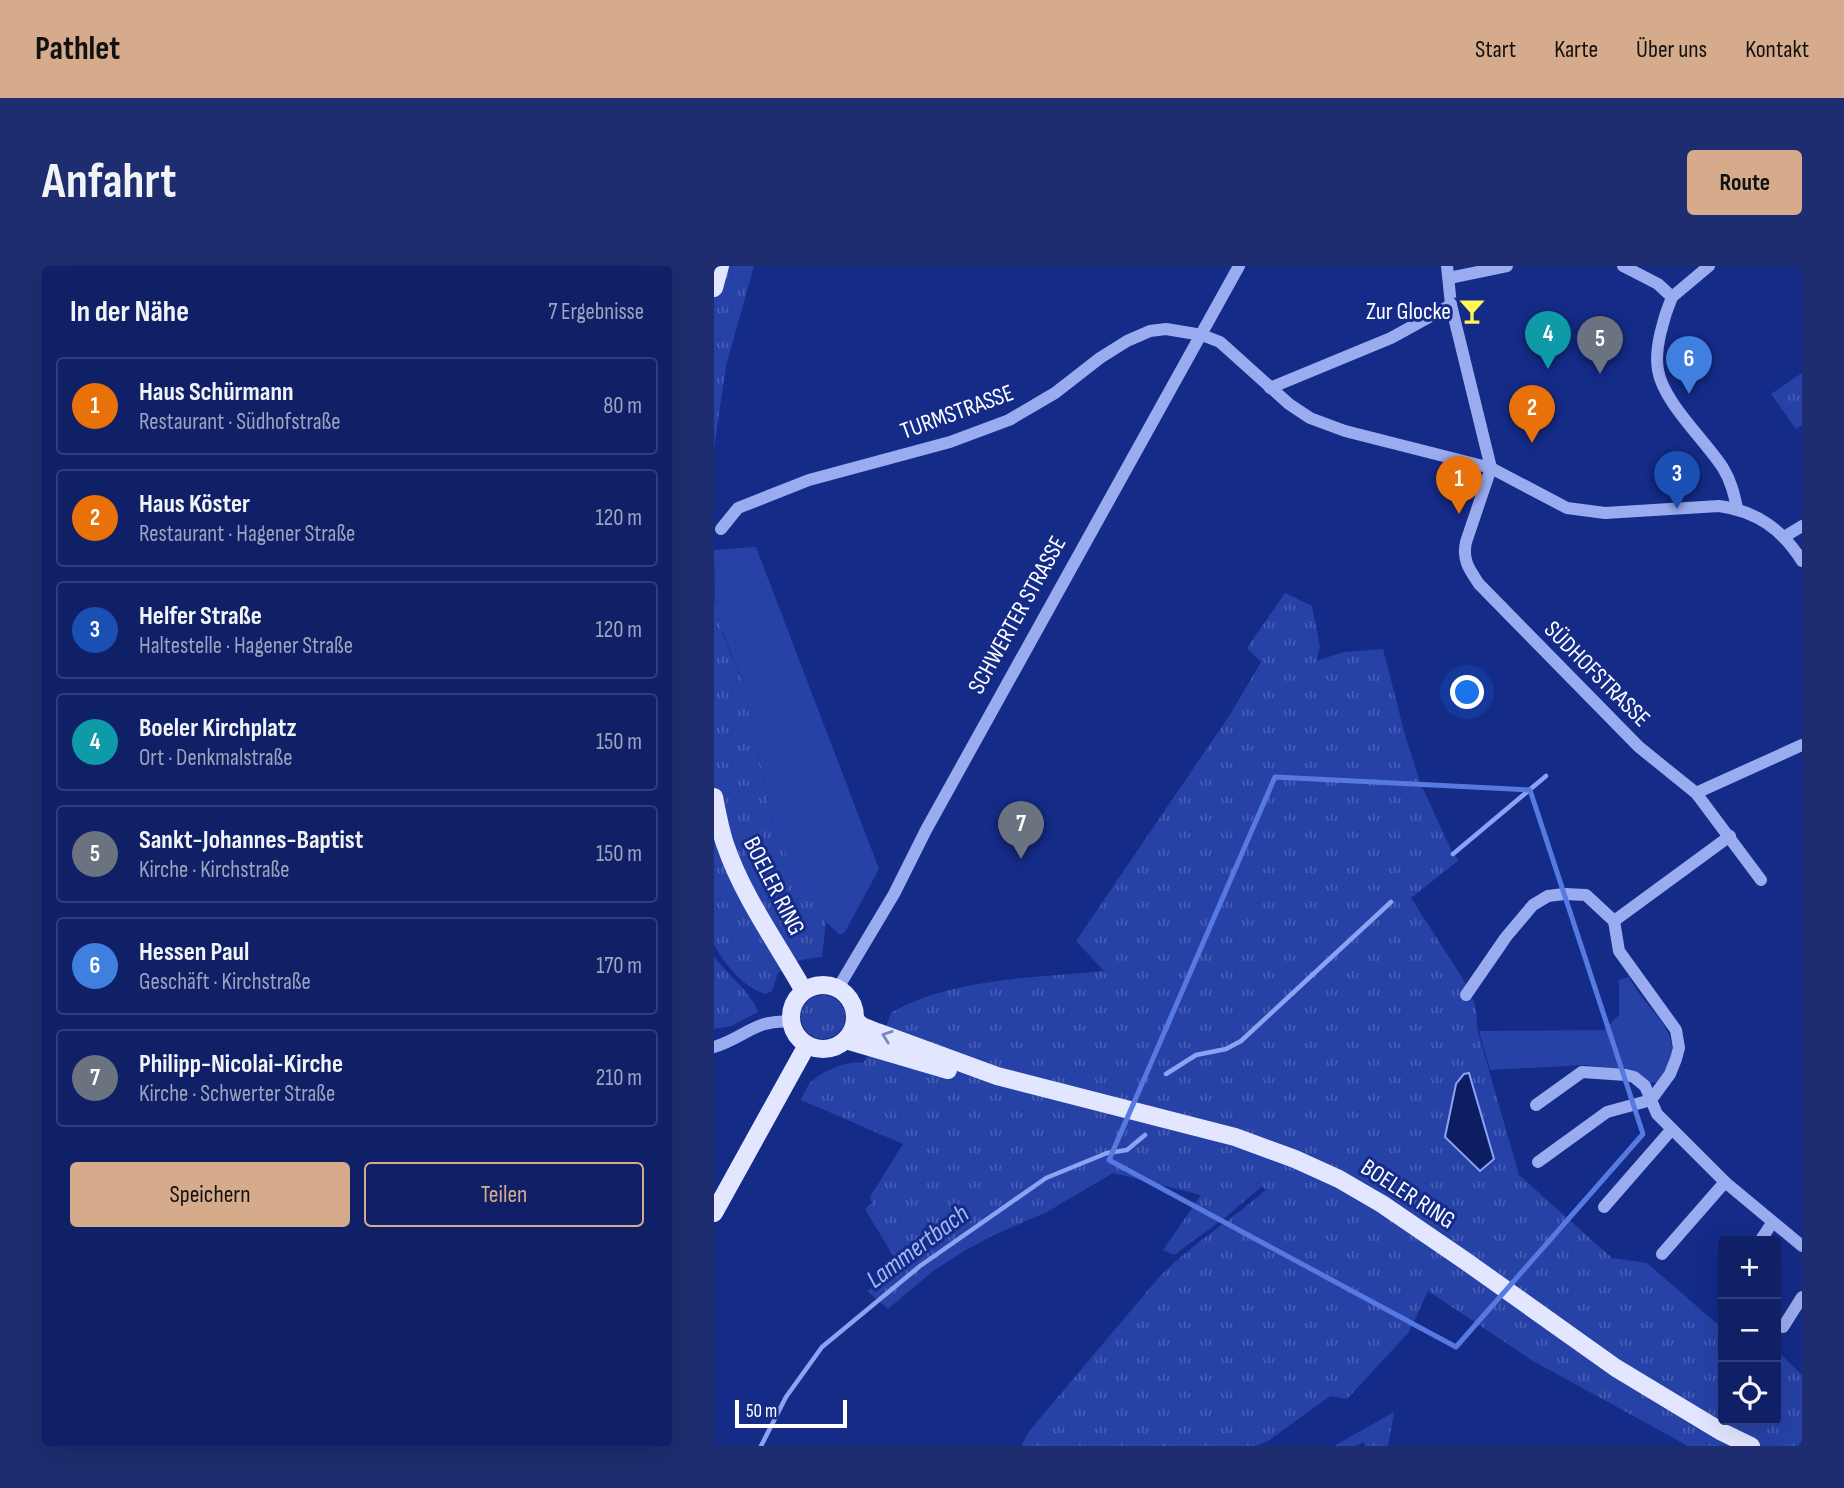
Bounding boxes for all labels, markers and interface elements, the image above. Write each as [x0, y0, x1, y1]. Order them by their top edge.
text: Pathlet [35, 29, 120, 69]
text: Start [1475, 35, 1516, 64]
text: Karte [1554, 35, 1598, 64]
text: Über uns [1636, 35, 1707, 64]
text: Kontakt [1745, 35, 1809, 64]
button: Route [1687, 150, 1802, 215]
text: Anfahrt [42, 153, 176, 212]
text: In der Nähe [70, 294, 189, 330]
bar icon: Zur Glocke [1457, 296, 1487, 326]
place label: Zur Glocke [1366, 297, 1451, 326]
text: 7 Ergebnisse [548, 298, 644, 326]
pin: 4 [1525, 311, 1571, 369]
pin: 5 [1577, 316, 1623, 374]
pin: 6 [1666, 336, 1712, 394]
text: Haus Schürmann [139, 377, 294, 408]
street label: TURMSTRASSE [897, 378, 1017, 446]
pin: 2 [1509, 385, 1555, 443]
text: 1 [90, 392, 100, 420]
text: 80 m [603, 392, 642, 420]
text: Restaurant · Südhofstraße [139, 408, 340, 436]
pin: 3 [1654, 451, 1700, 509]
pin: 1 [1436, 456, 1482, 514]
text: Haus Köster [139, 489, 250, 520]
text: 2 [90, 504, 100, 532]
text: 120 m [596, 504, 642, 532]
text: Restaurant · Hagener Straße [139, 520, 355, 548]
street label: SCHWERTER STRASSE [962, 531, 1072, 699]
text: Helfer Straße [139, 601, 262, 632]
street label: SÜDHOFSTRASSE [1538, 615, 1656, 733]
text: 3 [90, 616, 100, 644]
text: 120 m [596, 616, 642, 644]
text: Haltestelle · Hagener Straße [139, 632, 353, 660]
your location [1450, 675, 1484, 709]
text: Boeler Kirchplatz [139, 713, 297, 744]
text: 4 [90, 728, 100, 756]
text: 150 m [596, 728, 642, 756]
text: Ort · Denkmalstraße [139, 744, 292, 772]
pin: 7 [998, 801, 1044, 859]
text: Sankt-Johannes-Baptist [139, 825, 363, 856]
street label: BOELER RING [737, 832, 811, 940]
text: 5 [90, 840, 100, 868]
text: 150 m [596, 840, 642, 868]
text: Kirche · Kirchstraße [139, 856, 289, 884]
text: Hessen Paul [139, 937, 249, 968]
text: 6 [90, 952, 100, 980]
text: 170 m [596, 952, 642, 980]
text: Geschäft · Kirchstraße [139, 968, 311, 996]
one-way arrow [881, 1030, 893, 1044]
text: Philipp-Nicolai-Kirche [139, 1049, 343, 1080]
text: 7 [90, 1064, 100, 1092]
text: 210 m [596, 1064, 642, 1092]
text: Kirche · Schwerter Straße [139, 1080, 335, 1108]
street label: BOELER RING [1356, 1153, 1460, 1235]
button: Speichern [70, 1162, 350, 1227]
button: Teilen [364, 1162, 644, 1227]
water label: Lammertbach [861, 1198, 975, 1296]
map controls [1718, 1236, 1781, 1425]
button: + [1718, 1236, 1781, 1299]
button: − [1718, 1299, 1781, 1362]
button: locate [1718, 1362, 1781, 1425]
scale bar [735, 1397, 847, 1429]
text: 50 m [746, 1400, 777, 1423]

